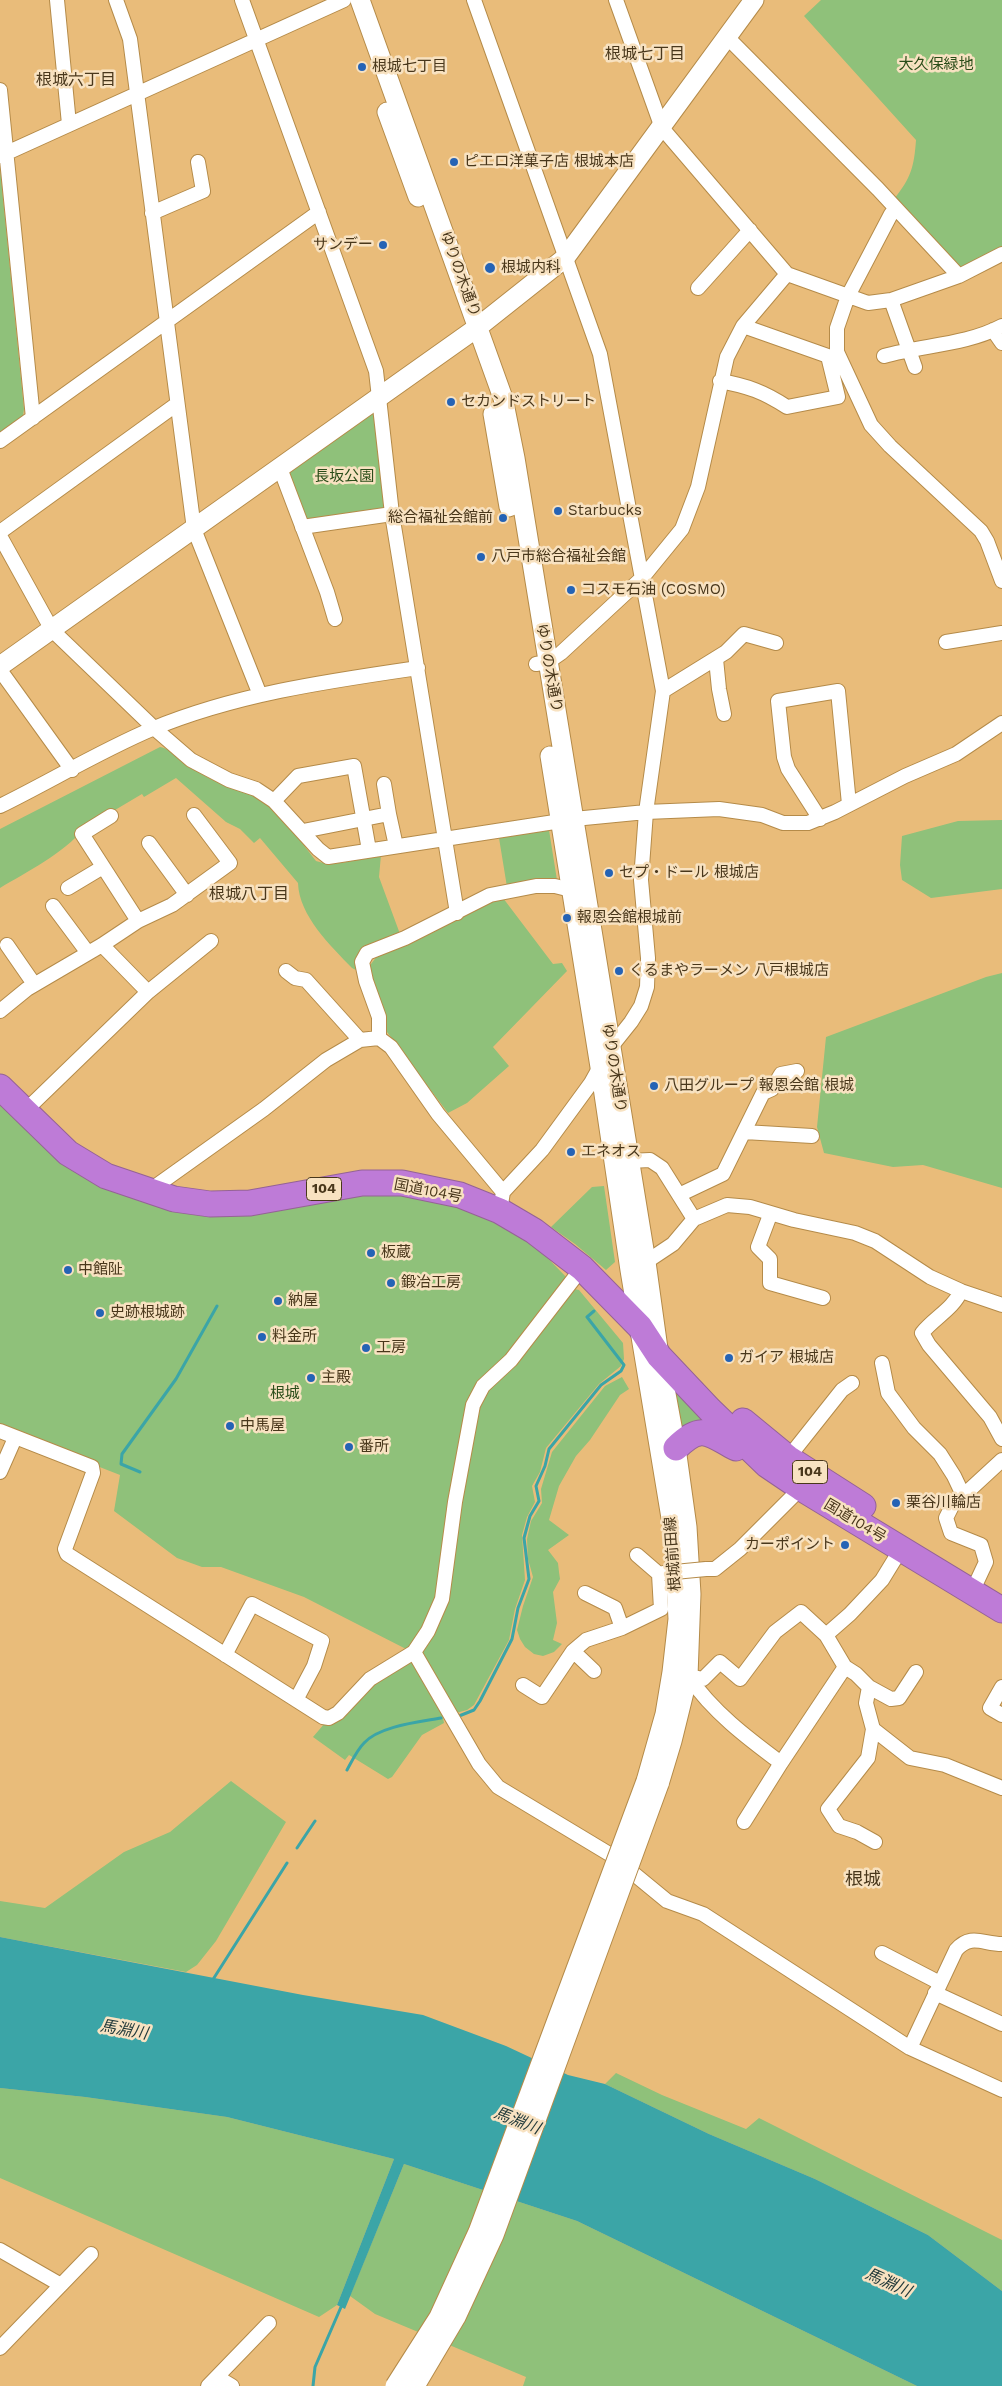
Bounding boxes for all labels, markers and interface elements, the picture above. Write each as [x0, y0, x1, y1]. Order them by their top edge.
district label: 根城七丁目 [605, 44, 685, 64]
park label: 大久保緑地 [899, 56, 973, 74]
place label: 根城七丁目 [372, 58, 447, 76]
marker: 根城七丁目 [356, 61, 368, 73]
district label: 根城六丁目 [36, 70, 116, 90]
place label: ピエロ洋菓子店 根城本店 [464, 153, 634, 171]
marker: ピエロ洋菓子店 根城本店 [448, 156, 460, 168]
street label: ゆりの木通り [436, 229, 484, 319]
place label: サンデー [313, 236, 373, 254]
marker: サンデー [377, 239, 389, 251]
place label: 根城内科 [501, 259, 561, 277]
marker: 根城内科 [483, 261, 497, 275]
place label: セカンドストリート [461, 393, 596, 411]
marker: セカンドストリート [445, 396, 457, 408]
park label: 長坂公園 [314, 468, 374, 486]
place label: Starbucks [568, 502, 642, 520]
marker: Starbucks [552, 505, 564, 517]
place label: 総合福祉会館前 [388, 509, 493, 527]
marker: 総合福祉会館前 [497, 512, 509, 524]
place label: 八戸市総合福祉会館 [491, 548, 626, 566]
marker: 八戸市総合福祉会館 [475, 551, 487, 563]
place label: コスモ石油 (COSMO) [581, 581, 726, 599]
marker: コスモ石油 (COSMO) [565, 584, 577, 596]
street label: ゆりの木通り [532, 622, 566, 714]
place label: セプ・ドール 根城店 [619, 864, 759, 882]
marker: セプ・ドール 根城店 [603, 867, 615, 879]
district label: 根城八丁目 [209, 884, 289, 904]
place label: 報恩会館根城前 [577, 909, 682, 927]
marker: 報恩会館根城前 [561, 912, 573, 924]
place label: くるまやラーメン 八戸根城店 [629, 962, 829, 980]
marker: くるまやラーメン 八戸根城店 [613, 965, 625, 977]
street label: ゆりの木通り [598, 1022, 630, 1114]
place label: 八田グループ 報恩会館 根城 [664, 1077, 854, 1095]
marker: 八田グループ 報恩会館 根城 [648, 1080, 660, 1092]
place label: エネオス [581, 1143, 641, 1161]
marker: エネオス [565, 1146, 577, 1158]
street label: 国道104号 [392, 1176, 464, 1206]
road number: 104 [306, 1178, 342, 1200]
place label: 板蔵 [381, 1244, 411, 1262]
marker: 板蔵 [365, 1247, 377, 1259]
place label: 中館阯 [78, 1261, 123, 1279]
marker: 中館阯 [62, 1264, 74, 1276]
place label: 鍛冶工房 [401, 1274, 461, 1292]
marker: 鍛冶工房 [385, 1277, 397, 1289]
place label: 納屋 [288, 1292, 318, 1310]
marker: 納屋 [272, 1295, 284, 1307]
place label: 史跡根城跡 [110, 1304, 185, 1322]
marker: 史跡根城跡 [94, 1307, 106, 1319]
place label: 料金所 [272, 1328, 317, 1346]
marker: 料金所 [256, 1331, 268, 1343]
place label: 工房 [376, 1339, 406, 1357]
marker: 工房 [360, 1342, 372, 1354]
place label: ガイア 根城店 [739, 1349, 834, 1367]
marker: ガイア 根城店 [723, 1352, 735, 1364]
place label: 主殿 [321, 1369, 351, 1387]
marker: 主殿 [305, 1372, 317, 1384]
park label: 根城 [270, 1385, 300, 1403]
place label: 中馬屋 [240, 1417, 285, 1435]
marker: 中馬屋 [224, 1420, 236, 1432]
place label: 番所 [359, 1438, 389, 1456]
marker: 番所 [343, 1441, 355, 1453]
road number: 104 [792, 1460, 828, 1484]
place label: 栗谷川輪店 [906, 1494, 981, 1512]
street label: 国道104号 [821, 1495, 889, 1547]
marker: 栗谷川輪店 [890, 1497, 902, 1509]
street label: 根城前田線 [661, 1516, 685, 1592]
place label: カーポイント [745, 1536, 835, 1554]
marker: カーポイント [839, 1539, 851, 1551]
district label: 根城 [845, 1869, 881, 1891]
water label: 馬淵川 [99, 2016, 149, 2044]
water label: 馬淵川 [491, 2103, 543, 2139]
water label: 馬淵川 [862, 2264, 914, 2302]

